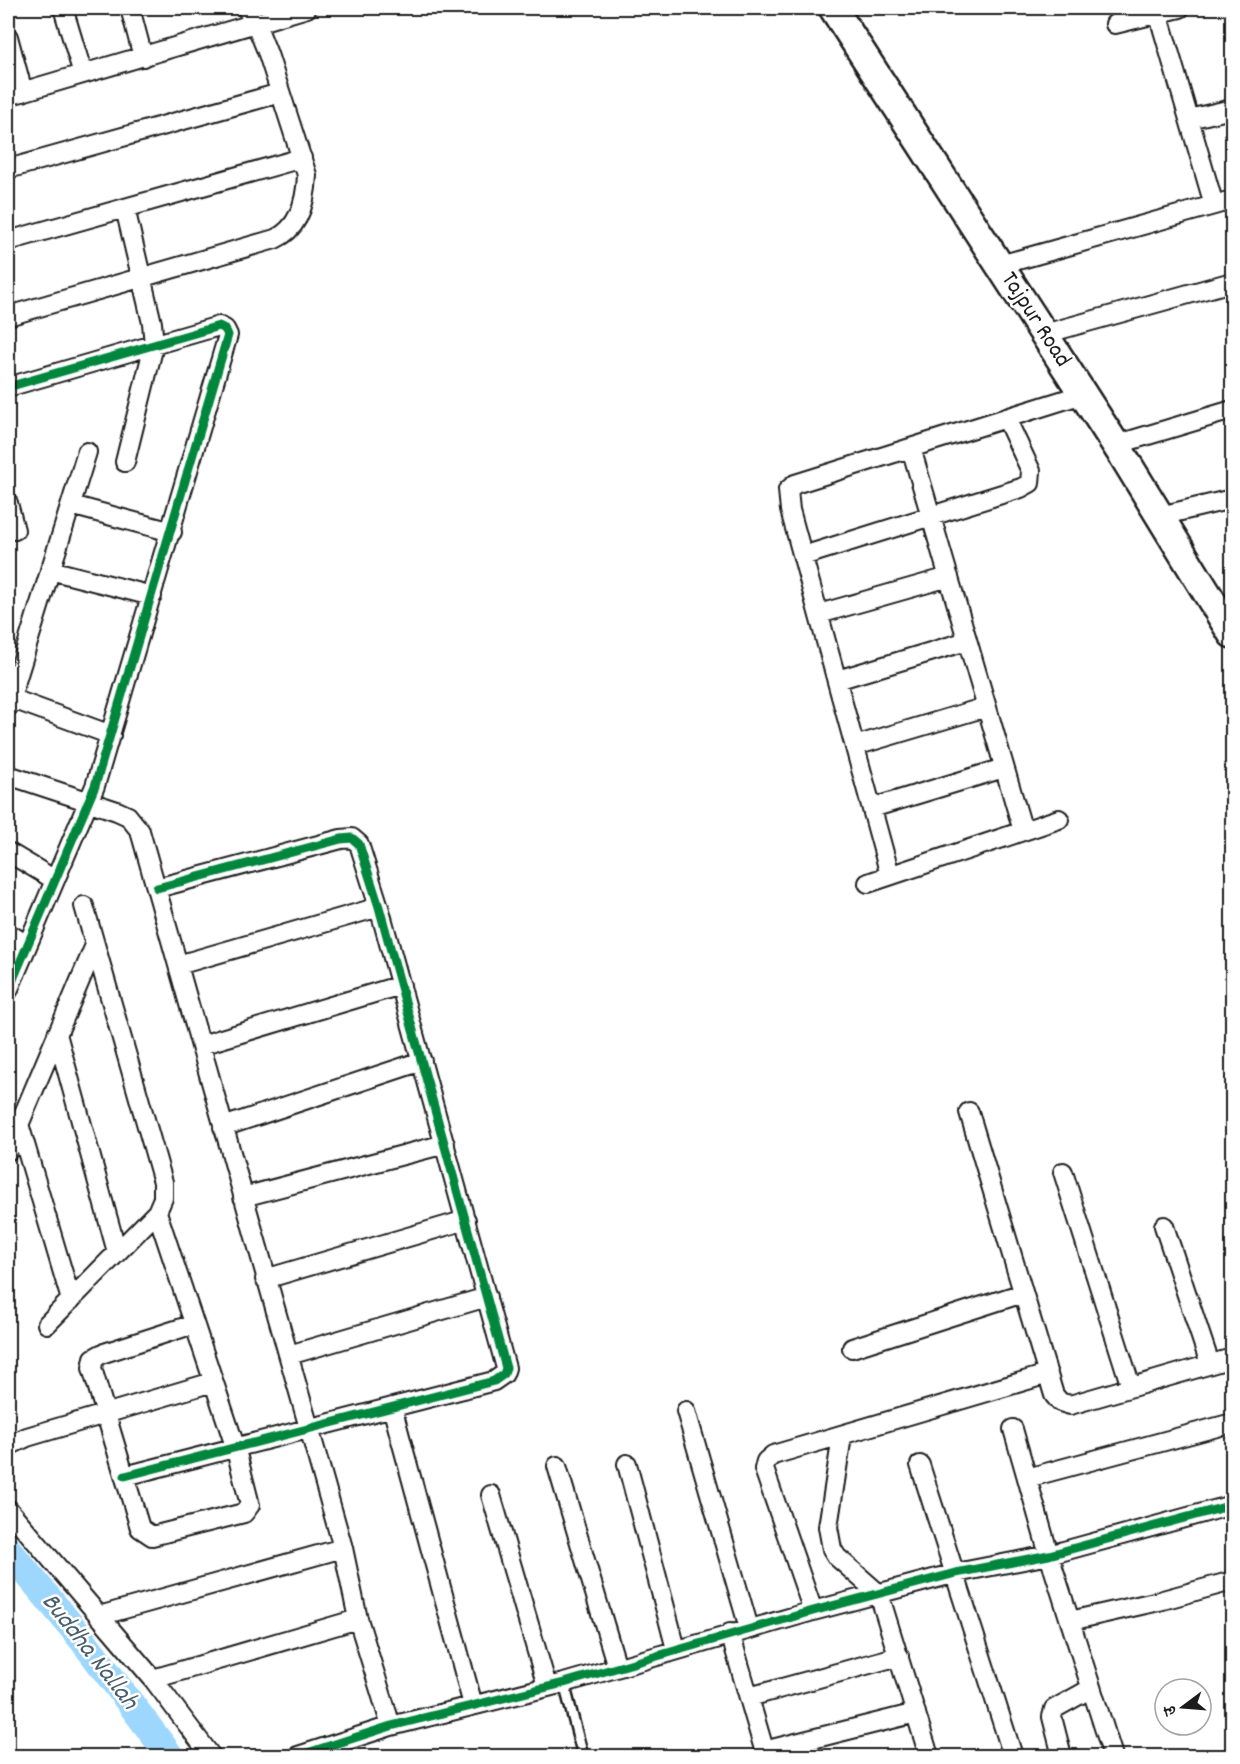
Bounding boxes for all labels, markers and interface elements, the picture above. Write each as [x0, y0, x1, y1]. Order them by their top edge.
street label: Tajpur Road [991, 266, 1079, 374]
water label: Buddha Nallah [31, 1586, 147, 1719]
north arrow [1153, 1677, 1213, 1737]
text: उ [1158, 1702, 1184, 1719]

